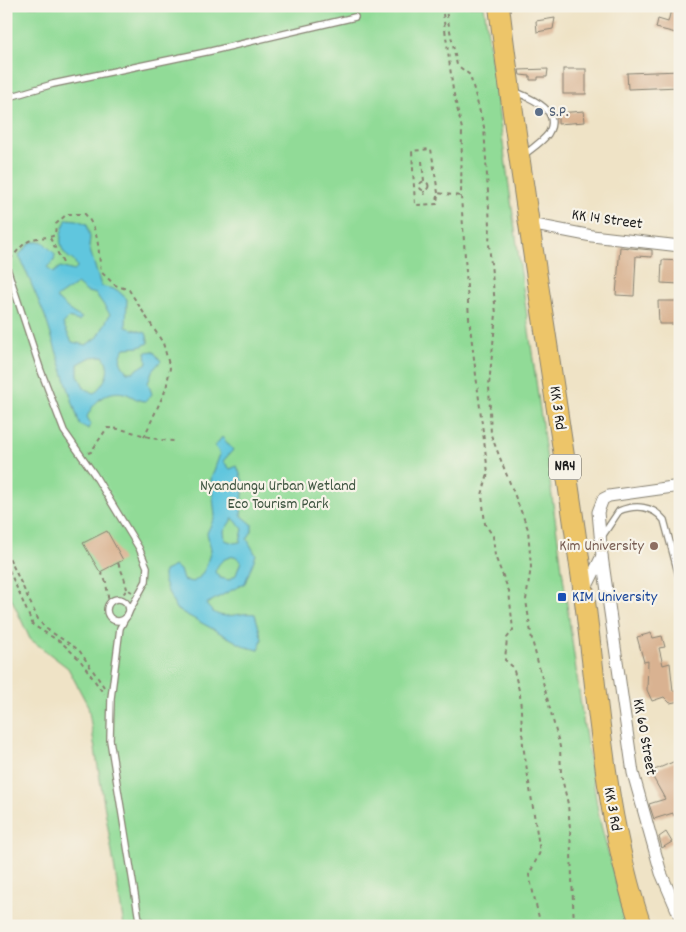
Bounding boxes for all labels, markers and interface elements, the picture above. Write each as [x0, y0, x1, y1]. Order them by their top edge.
place label: S.P. [549, 101, 569, 124]
marker: S.P. [533, 106, 545, 118]
street label: KK 14 Street [570, 204, 644, 236]
street label: KK 3 Rd [543, 384, 571, 432]
road number: NR4 [549, 454, 581, 480]
park label: Nyandungu Urban Wetland Eco Tourism Park [200, 475, 356, 516]
place label: Kim University [559, 535, 645, 558]
marker: Kim University [648, 540, 660, 552]
place label: KIM University [572, 586, 658, 609]
marker: KIM University [556, 591, 568, 603]
street label: KK 60 Street [626, 697, 662, 777]
street label: KK 3 Rd [597, 785, 627, 833]

